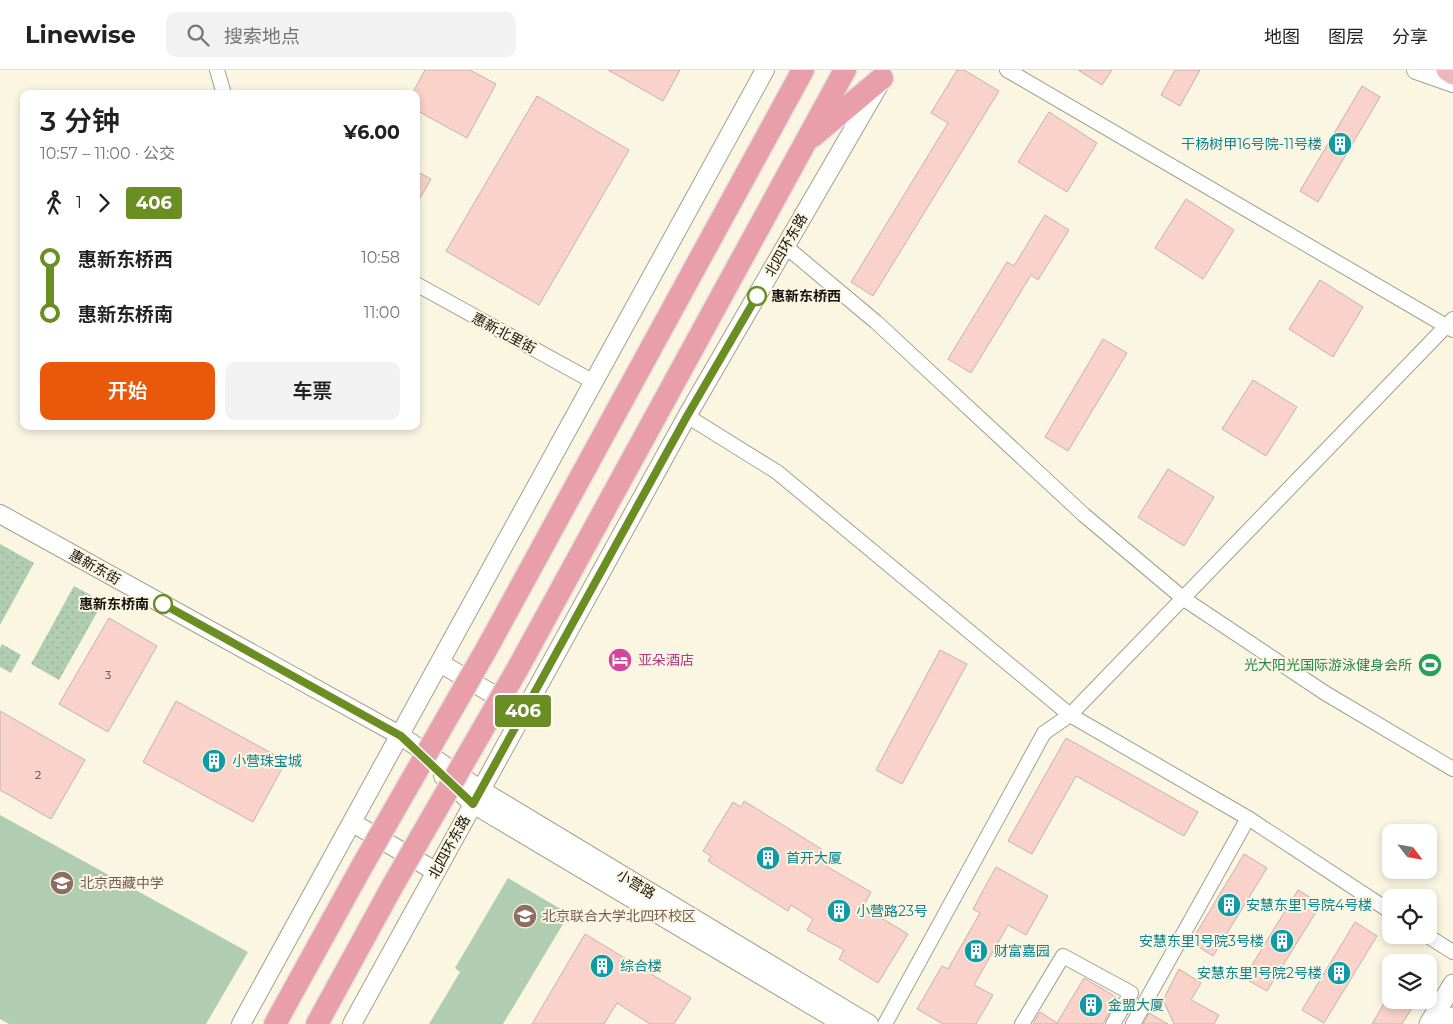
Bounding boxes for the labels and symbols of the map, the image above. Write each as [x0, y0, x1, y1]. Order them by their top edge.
building icon: 干杨树甲16号院-11号楼 [1327, 131, 1353, 157]
place label: 干杨树甲16号院-11号楼 [1181, 135, 1322, 153]
street label: 北四环东路 [761, 210, 811, 280]
marker: 惠新东桥西 [747, 286, 767, 306]
place label: 惠新东桥西 [771, 287, 841, 305]
street label: 惠新北里街 [469, 309, 539, 357]
street label: 惠新东街 [66, 546, 124, 588]
marker: 惠新东桥南 [153, 594, 173, 614]
place label: 惠新东桥南 [79, 595, 149, 613]
hotel icon: 亚朵酒店 [607, 647, 633, 673]
place label: 亚朵酒店 [638, 651, 694, 669]
sports icon: 光大阳光国际游泳健身会所 [1417, 652, 1443, 678]
place label: 光大阳光国际游泳健身会所 [1244, 656, 1412, 674]
house number: 3 [105, 668, 111, 682]
line badge: 406 [494, 695, 552, 727]
building icon: 小营珠宝城 [201, 748, 227, 774]
place label: 小营珠宝城 [232, 752, 302, 770]
house number: 2 [35, 768, 41, 782]
street label: 北四环东路 [424, 812, 474, 882]
north arrow [1382, 824, 1438, 879]
building icon: 首开大厦 [755, 845, 781, 871]
place label: 首开大厦 [786, 849, 842, 867]
street label: 小营路 [613, 865, 659, 903]
school or university icon: 北京西藏中学 [49, 870, 75, 896]
place label: 北京西藏中学 [80, 874, 164, 892]
building icon: 安慧东里1号院4号楼 [1216, 892, 1242, 918]
place label: 安慧东里1号院4号楼 [1246, 896, 1372, 914]
building icon: 小营路23号 [826, 898, 852, 924]
place label: 小营路23号 [856, 902, 928, 920]
school or university icon: 北京联合大学北四环校区 [512, 903, 538, 929]
place label: 北京联合大学北四环校区 [542, 907, 696, 925]
building icon: 安慧东里1号院3号楼 [1269, 928, 1295, 954]
place label: 安慧东里1号院3号楼 [1139, 932, 1264, 950]
building icon: 财富嘉园 [963, 938, 989, 964]
place label: 财富嘉园 [994, 942, 1050, 960]
building icon: 综合楼 [589, 953, 615, 979]
place label: 综合楼 [620, 957, 662, 975]
building icon: 安慧东里1号院2号楼 [1326, 960, 1352, 986]
place label: 安慧东里1号院2号楼 [1197, 964, 1322, 982]
building icon: 金盟大厦 [1078, 992, 1104, 1018]
place label: 金盟大厦 [1108, 996, 1164, 1014]

